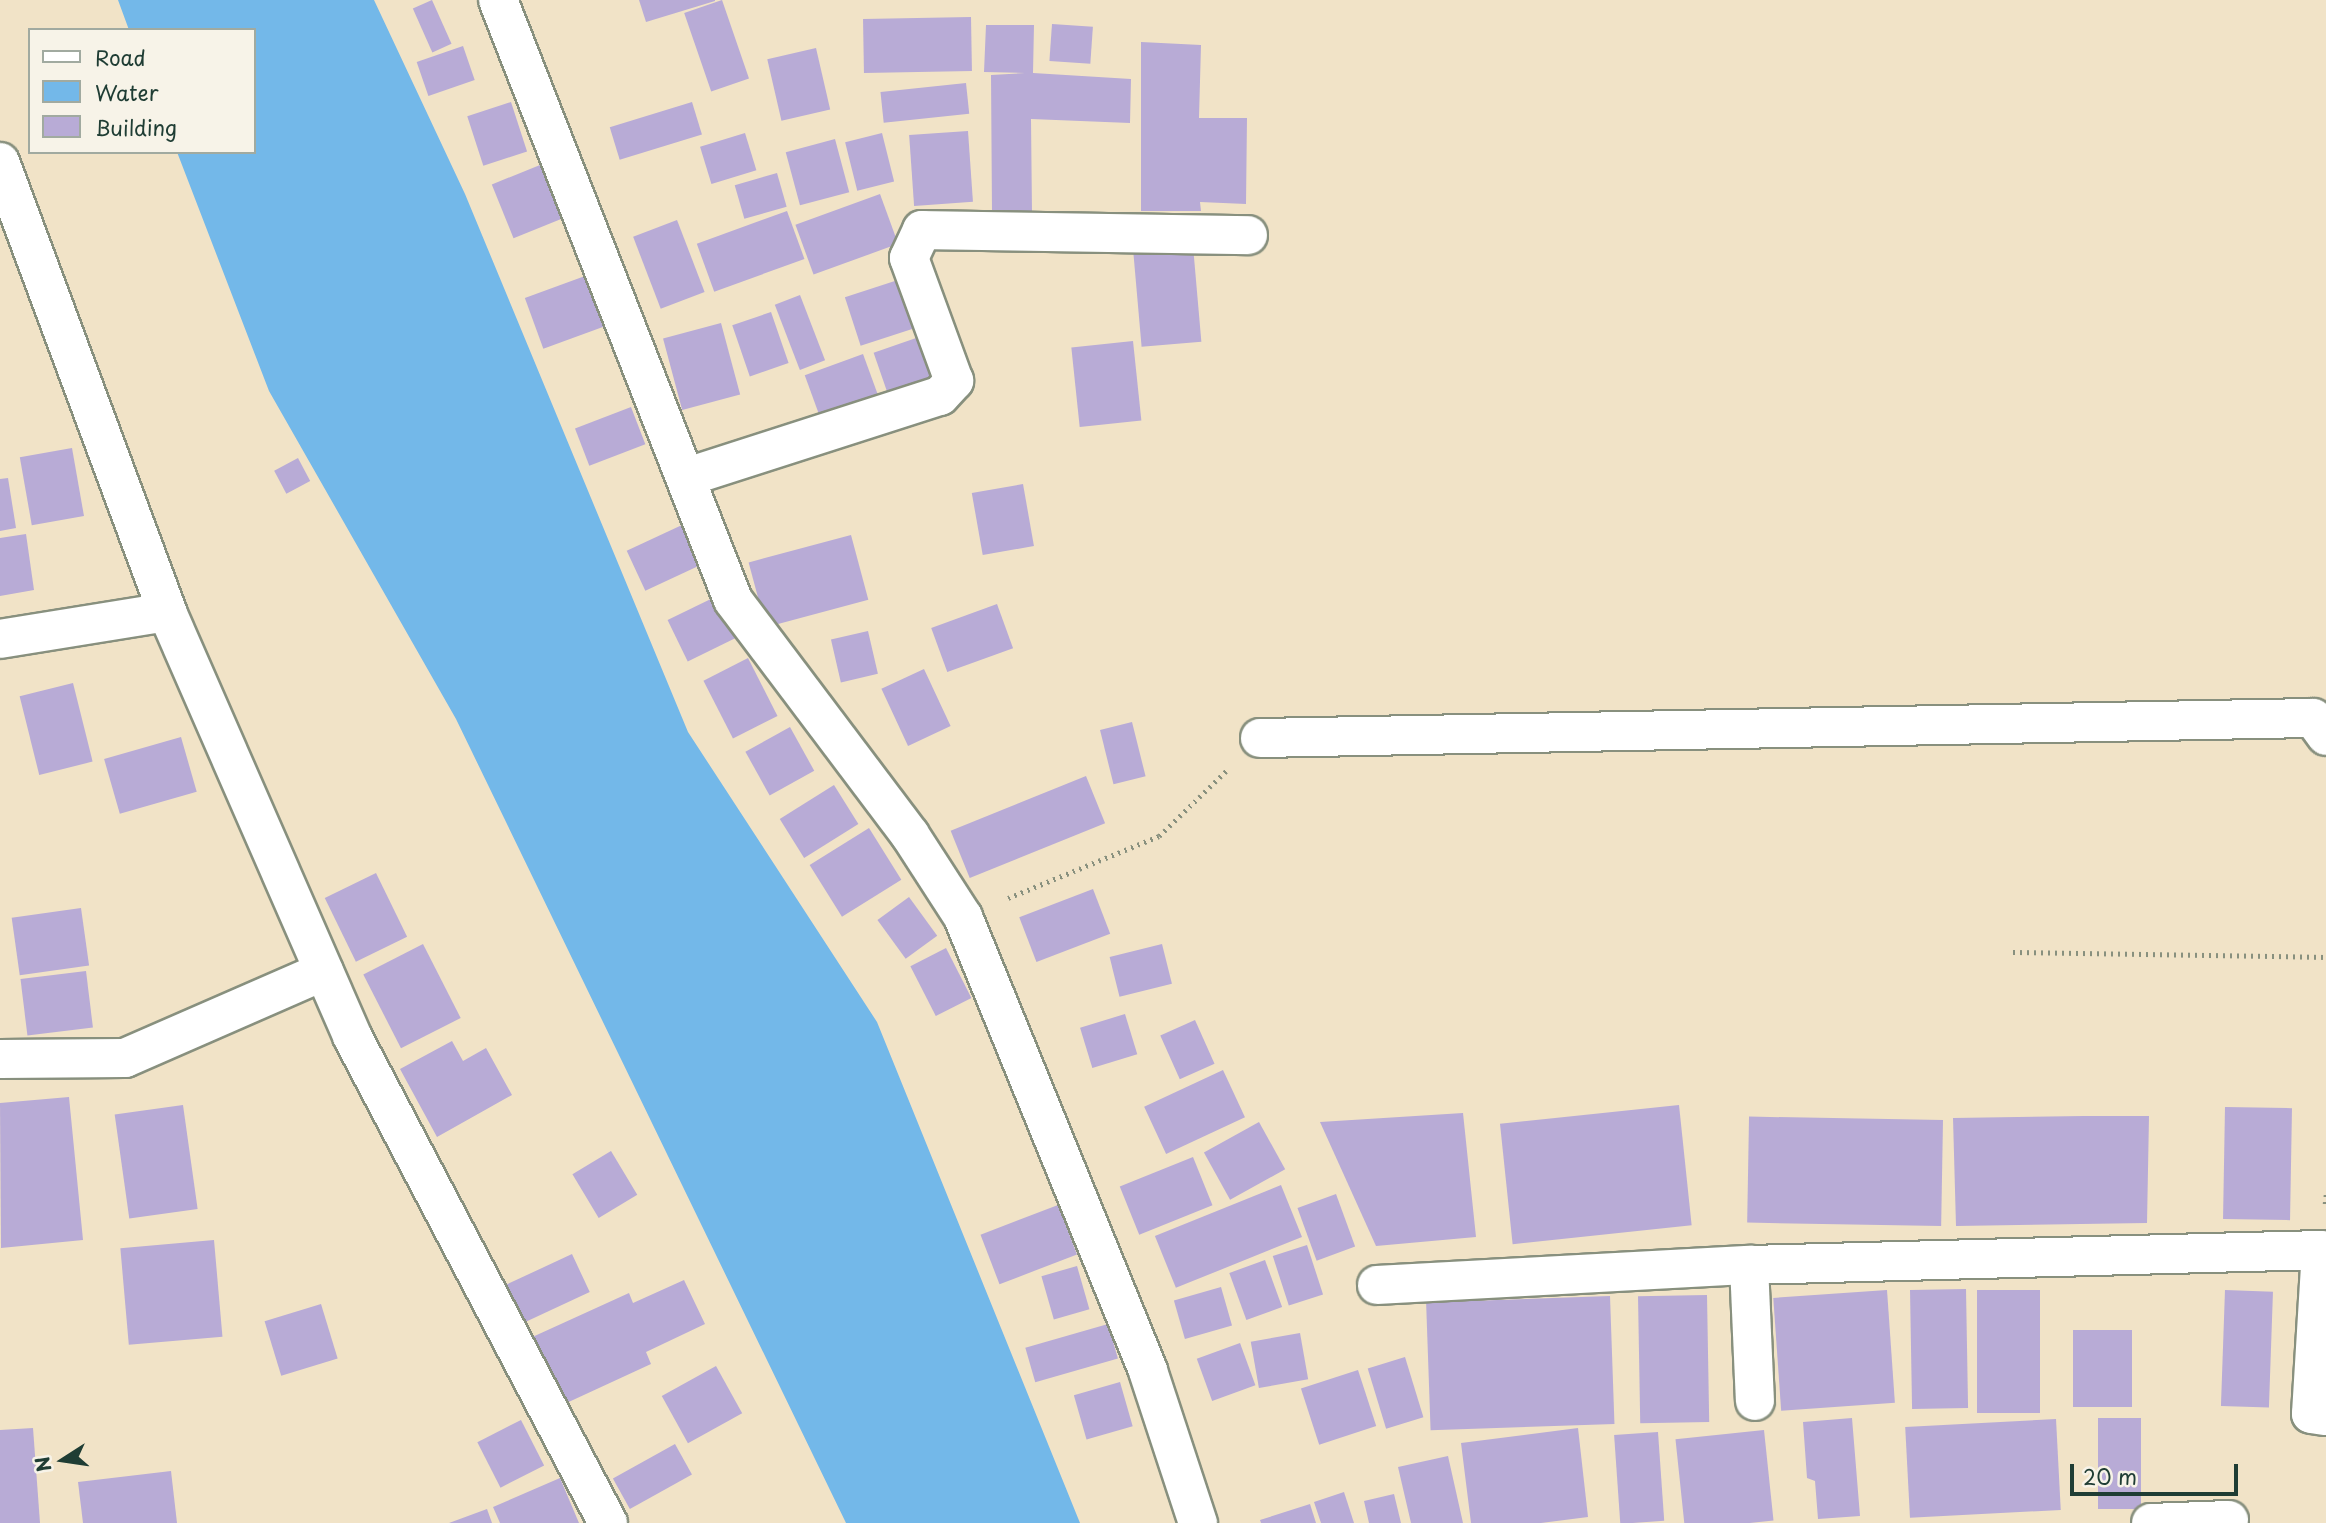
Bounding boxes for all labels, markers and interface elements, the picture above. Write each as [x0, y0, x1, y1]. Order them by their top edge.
legend [28, 28, 256, 154]
text: Road [95, 41, 146, 73]
text: Water [95, 76, 158, 108]
text: Building [95, 111, 177, 143]
north arrow [28, 1425, 98, 1495]
scale bar [2074, 1450, 2242, 1494]
text: N [27, 1454, 58, 1475]
text: 20 m [2083, 1460, 2137, 1492]

